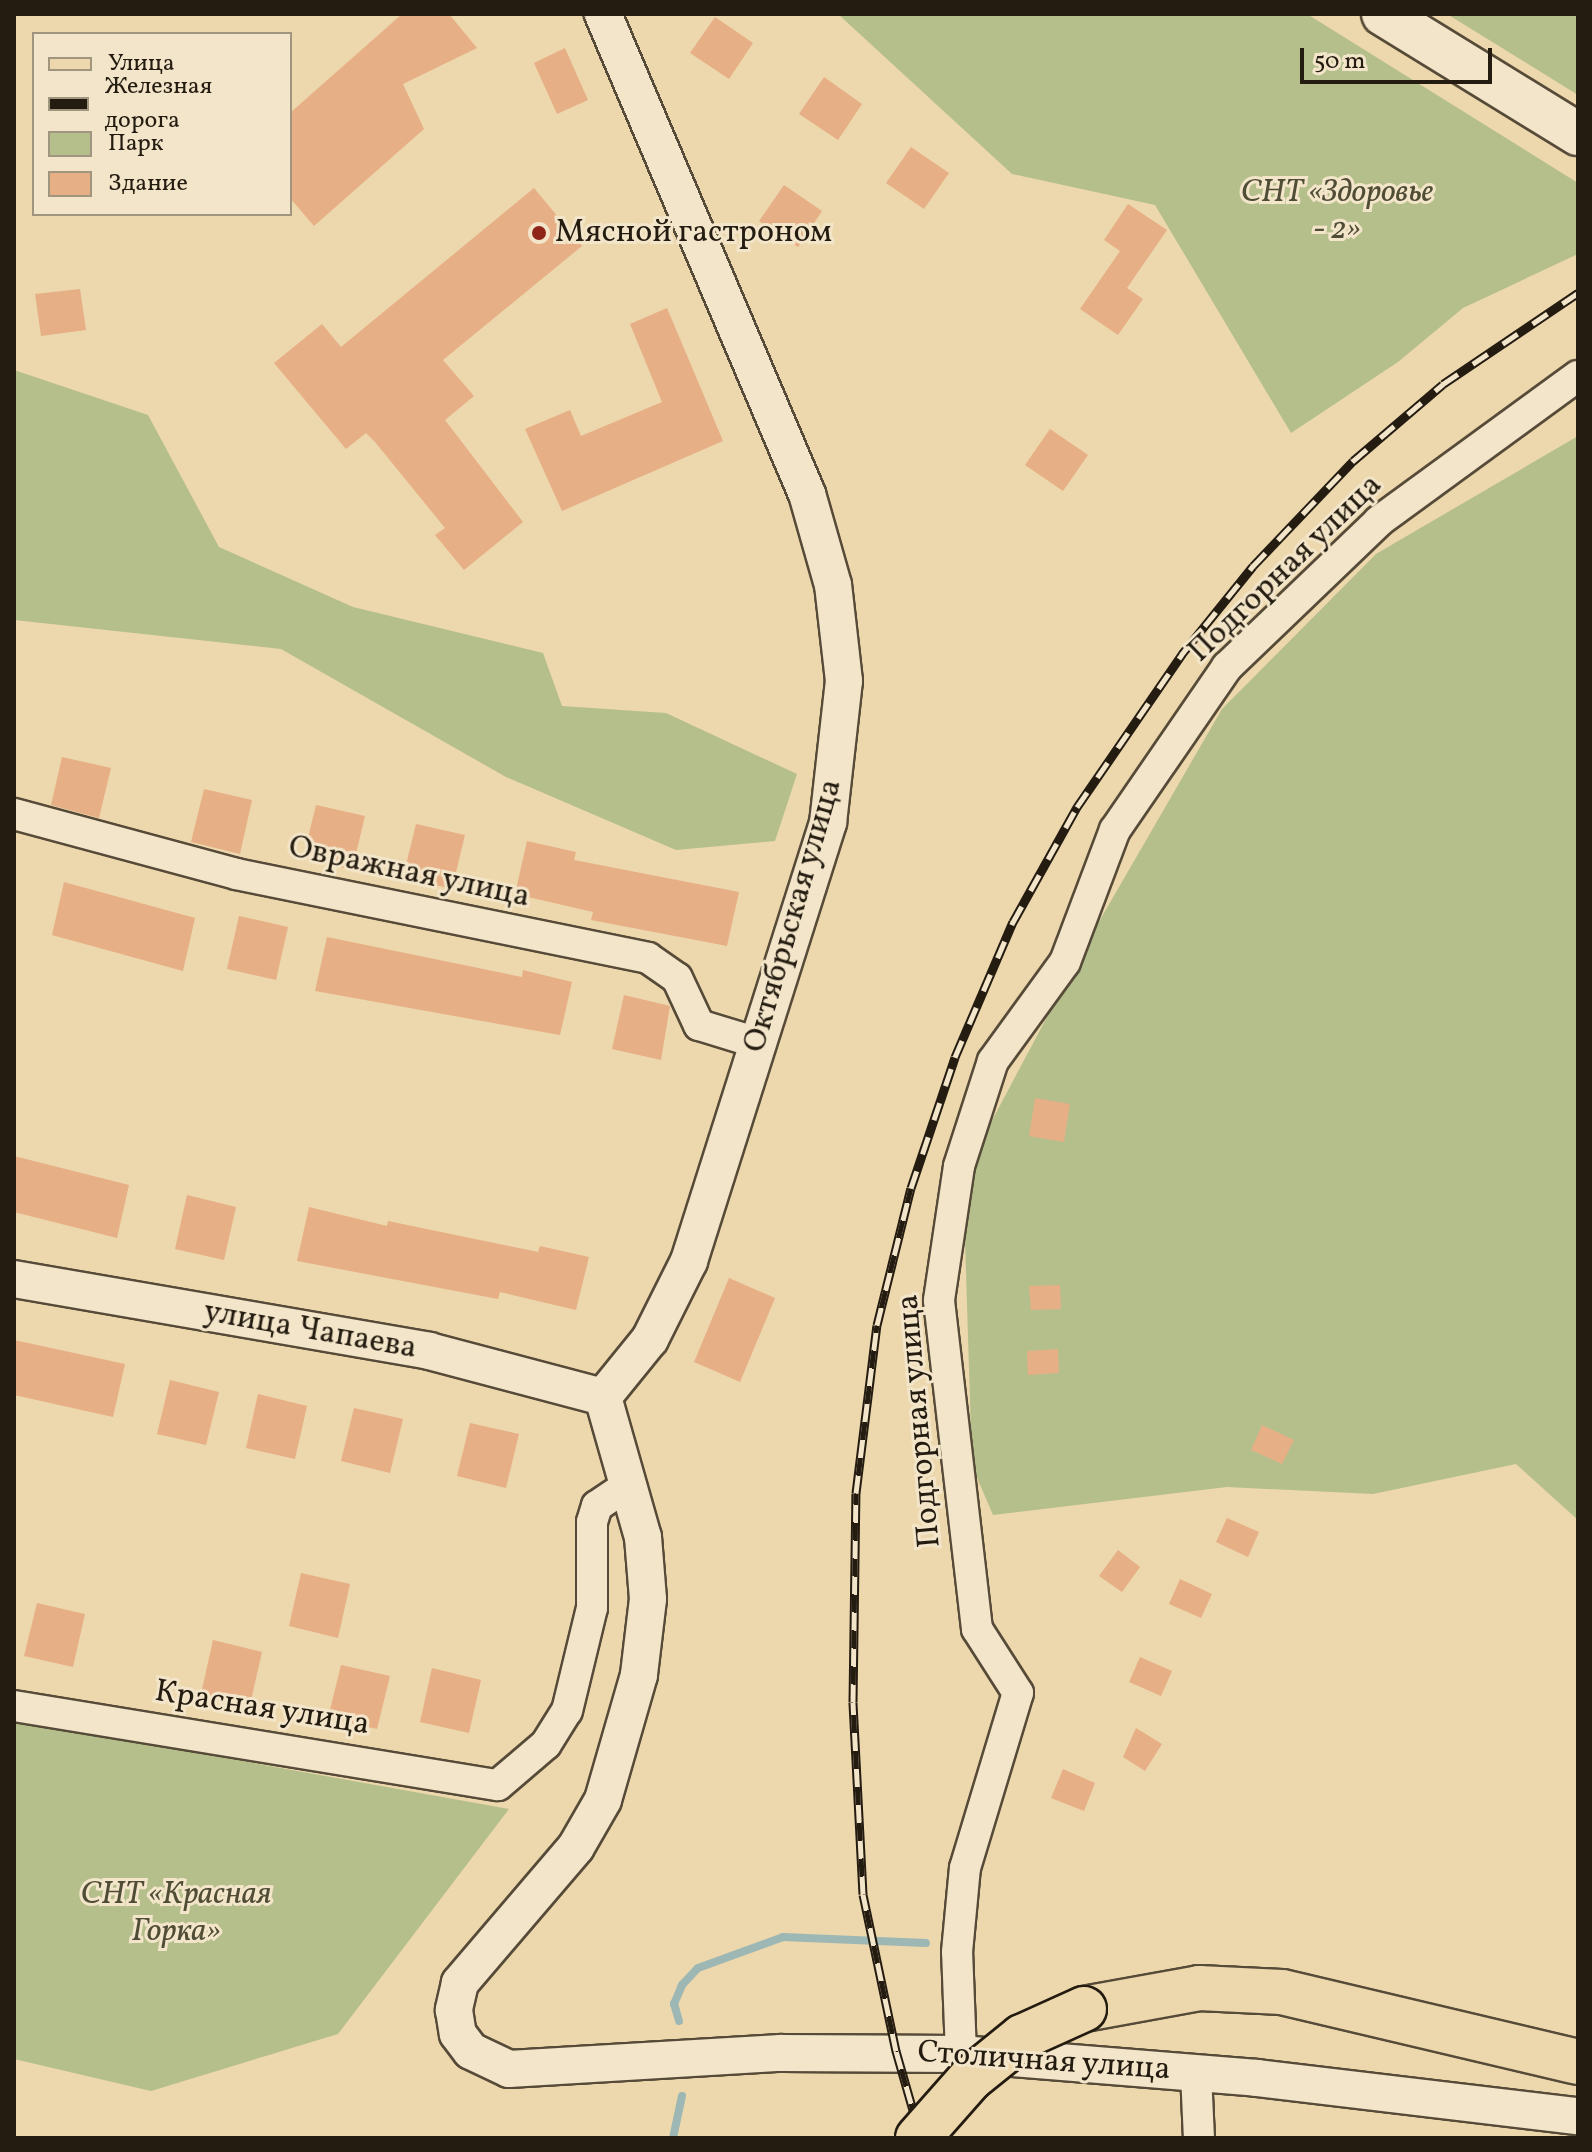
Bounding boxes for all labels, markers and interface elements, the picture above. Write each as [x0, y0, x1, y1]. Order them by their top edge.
legend [32, 32, 292, 216]
scale bar [1304, 32, 1496, 82]
text: 50 m [1314, 45, 1366, 79]
text: Улица [108, 47, 175, 81]
text: Железная дорога [105, 70, 212, 138]
text: Парк [108, 127, 164, 161]
text: Здание [108, 167, 188, 201]
park label: СНТ «Здоровье - 2» [1241, 175, 1433, 250]
place label: Мясной гастроном [555, 214, 832, 252]
marker: Мясной гастроном [530, 224, 548, 242]
street label: Подгорная улица [1181, 466, 1391, 672]
street label: Октябрьская улица [736, 775, 852, 1057]
street label: Овражная улица [284, 829, 534, 917]
street label: Подгорная улица [890, 1292, 950, 1550]
street label: улица Чапаева [200, 1293, 420, 1369]
street label: Красная улица [151, 1673, 373, 1745]
park label: СНТ «Красная Горка» [81, 1877, 271, 1952]
street label: Столичная улица [916, 2034, 1172, 2090]

